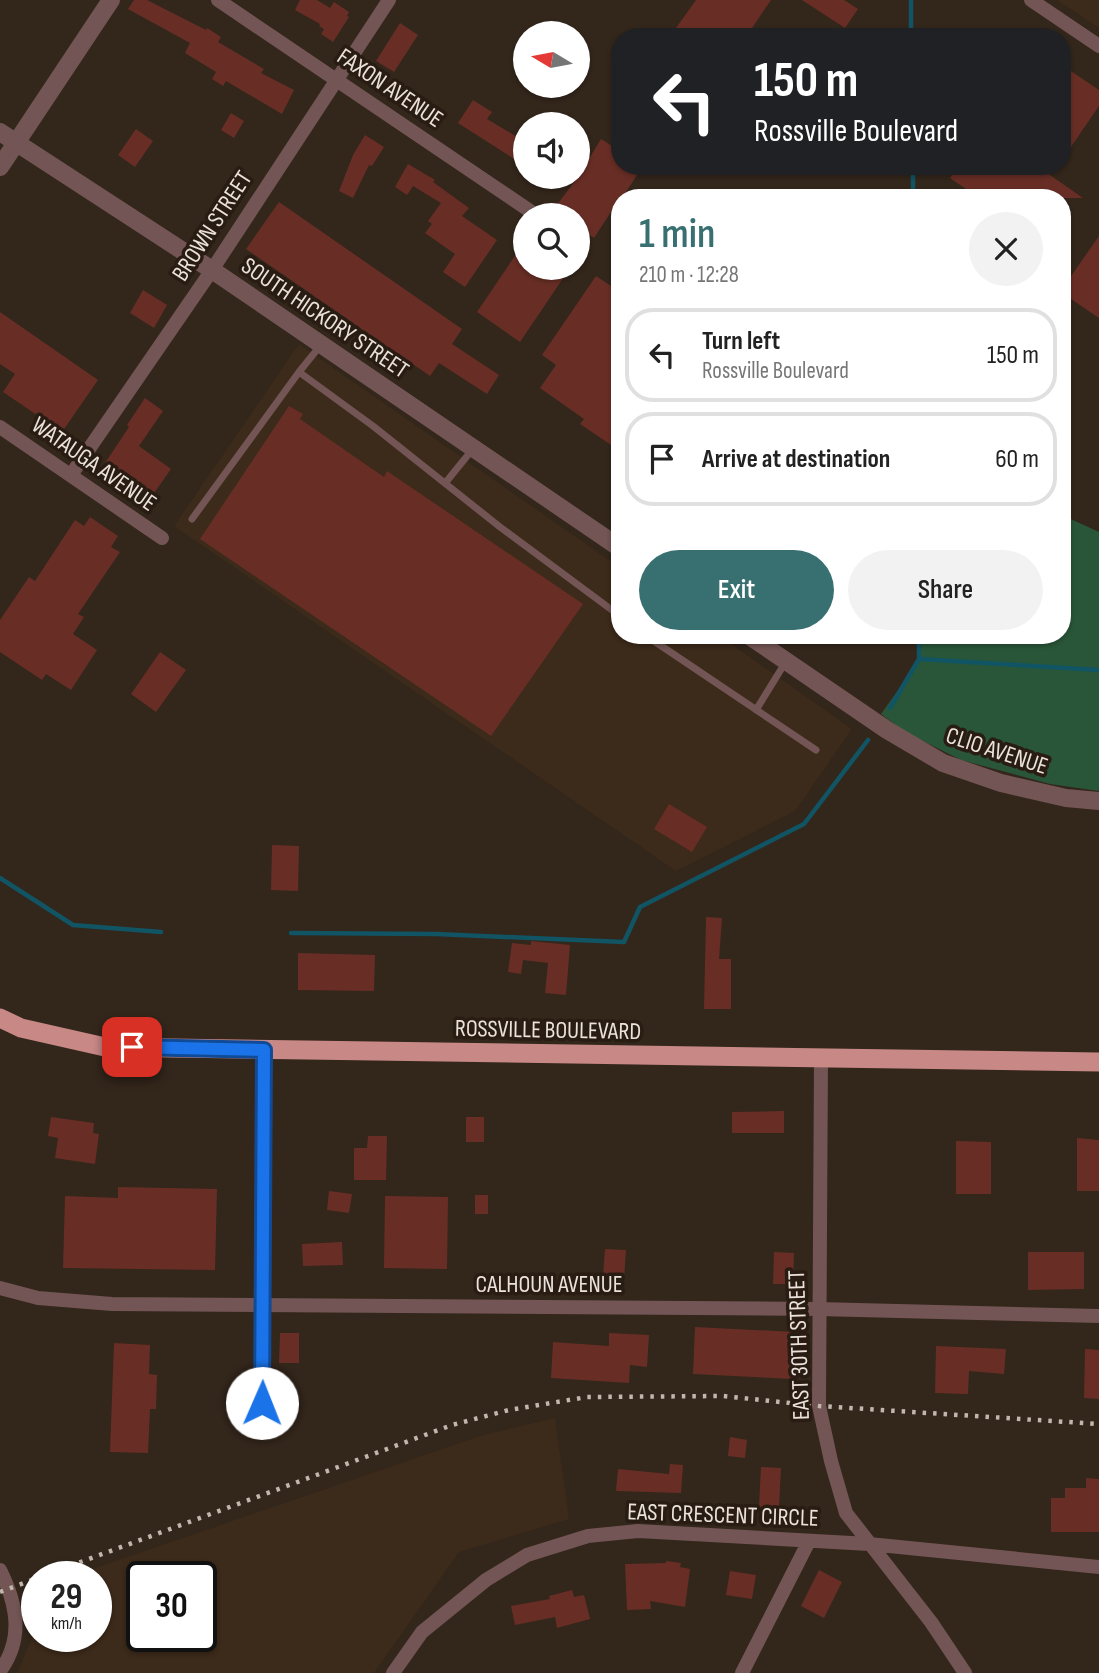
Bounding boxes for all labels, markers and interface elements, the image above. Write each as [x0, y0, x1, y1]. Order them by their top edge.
north arrow [513, 21, 590, 98]
map controls [513, 21, 590, 280]
street label: FAXON AVENUE [332, 42, 448, 134]
text: 150 m [754, 52, 858, 111]
icon: left [639, 56, 730, 147]
button: sound [513, 112, 590, 189]
text: Rossville Boulevard [754, 112, 958, 151]
street label: BROWN STREET [166, 165, 258, 286]
button: search [513, 203, 590, 280]
text: 1 min [639, 209, 715, 260]
button: close [969, 212, 1043, 286]
street label: SOUTH HICKORY STREET [236, 251, 414, 385]
text: 210 m · 12:28 [639, 261, 739, 289]
text: Turn left [702, 326, 780, 357]
icon: left [643, 336, 681, 374]
text: 150 m [987, 340, 1039, 371]
text: Rossville Boulevard [702, 357, 849, 385]
street label: WATAUGA AVENUE [26, 410, 162, 518]
icon: arrive [643, 440, 681, 478]
text: Arrive at destination [702, 444, 890, 475]
text: 60 m [995, 444, 1039, 475]
button: Exit [639, 550, 834, 630]
button: Share [848, 550, 1043, 630]
street label: CLIO AVENUE [942, 721, 1052, 781]
street label: ROSSVILLE BOULEVARD [455, 1014, 641, 1046]
pin [102, 1017, 162, 1077]
icon: arrive [113, 1028, 151, 1066]
street label: EAST 30TH STREET [782, 1269, 816, 1420]
street label: CALHOUN AVENUE [475, 1270, 623, 1299]
position arrow [225, 1366, 299, 1440]
street label: EAST CRESCENT CIRCLE [627, 1497, 819, 1533]
speed limit sign: 30 [126, 1561, 217, 1652]
text: 29 [51, 1576, 82, 1619]
text: km/h [51, 1613, 82, 1634]

